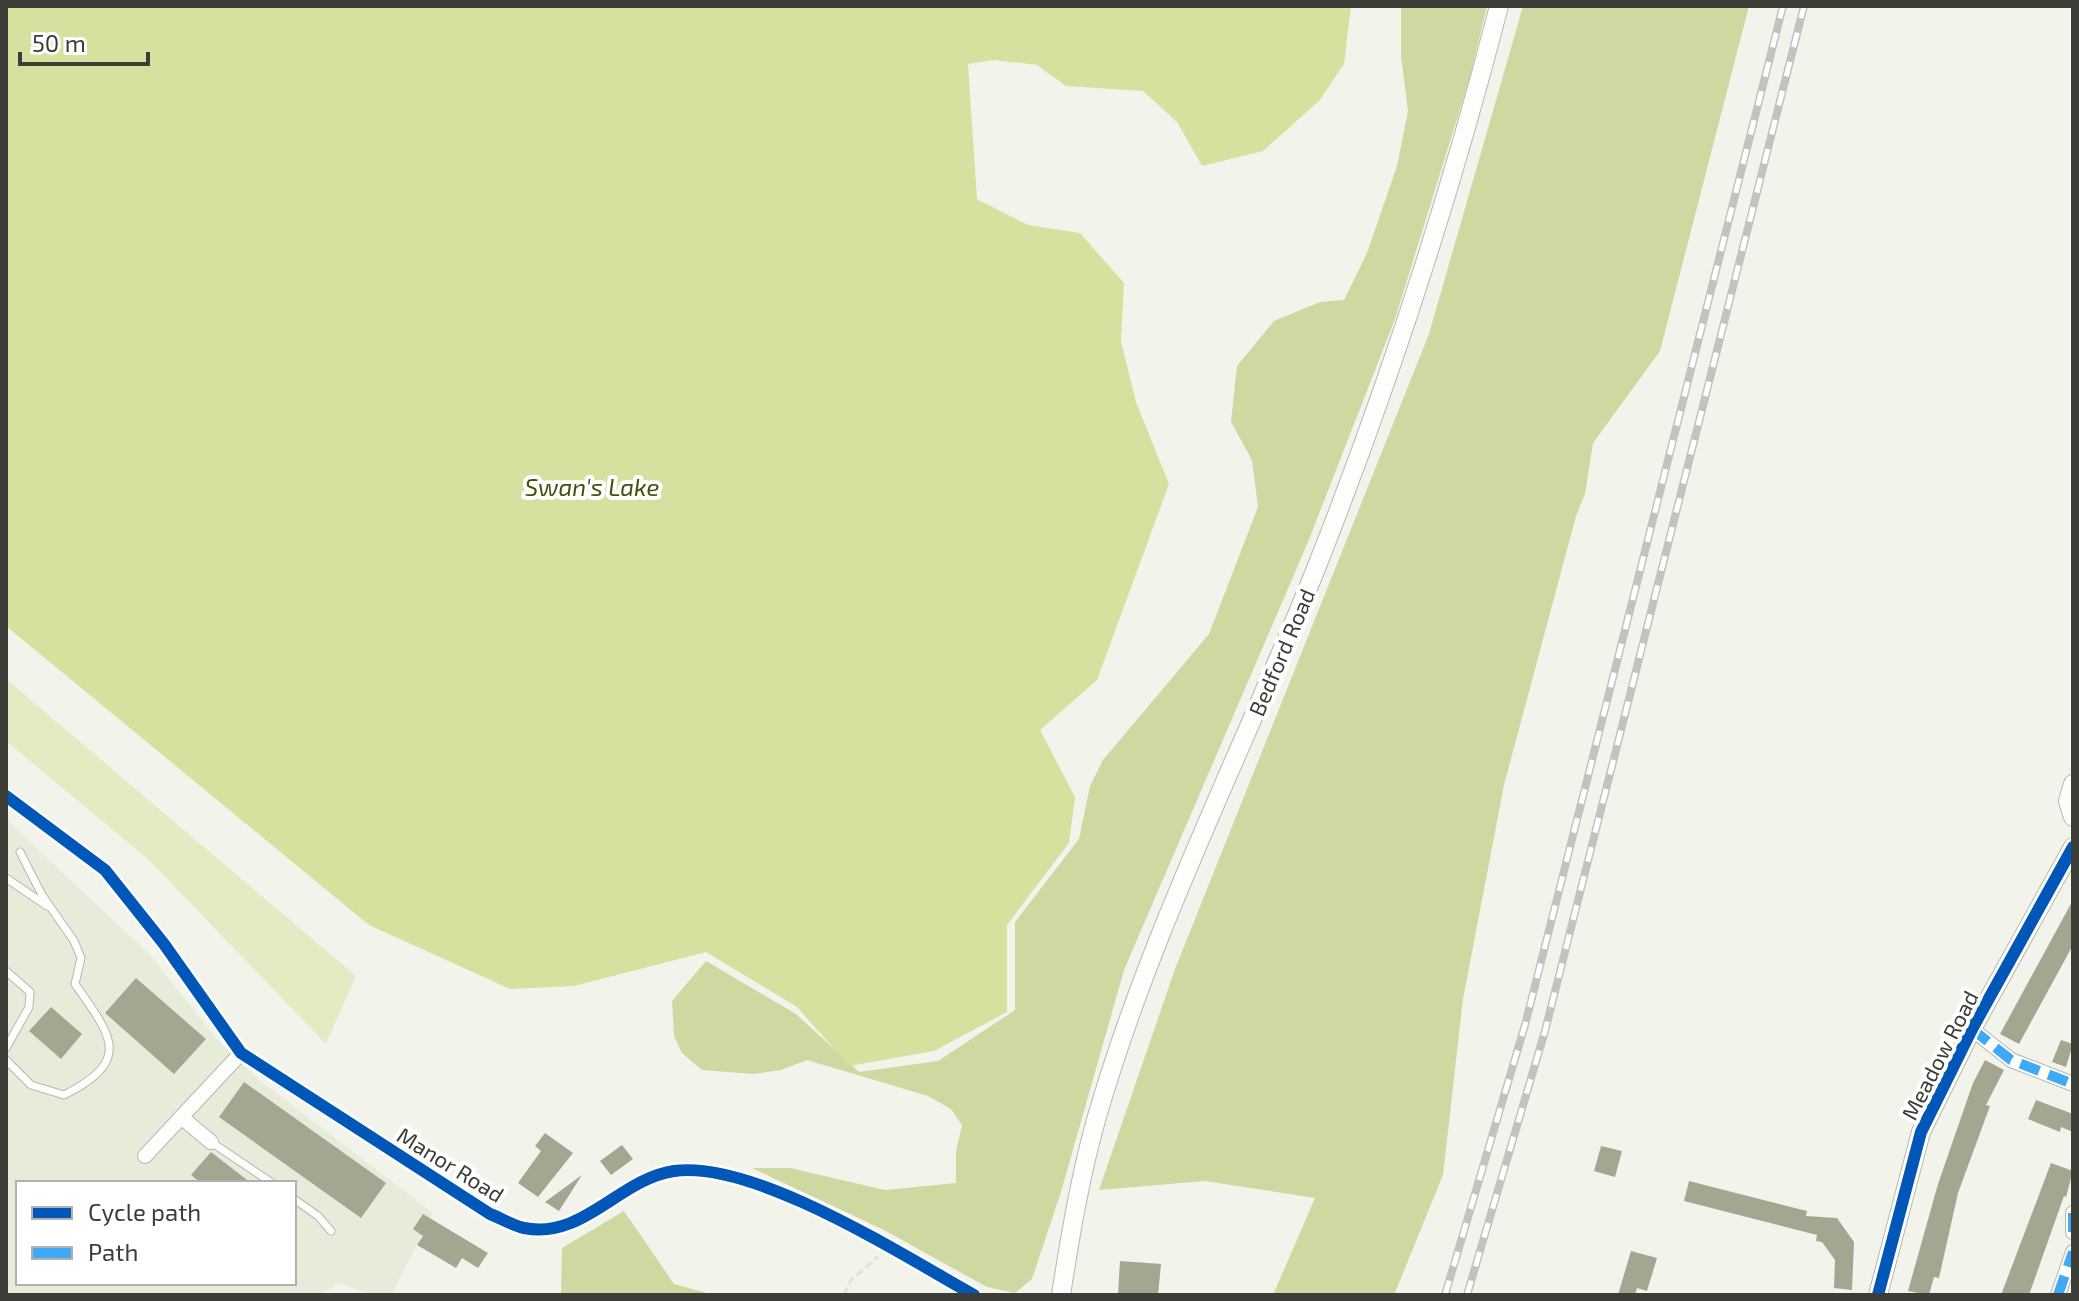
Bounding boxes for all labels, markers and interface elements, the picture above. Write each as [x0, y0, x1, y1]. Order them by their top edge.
scale bar [20, 16, 148, 66]
text: 50 m [32, 28, 86, 57]
water label: Swan's Lake [525, 472, 659, 501]
street label: Bedford Road [1243, 585, 1319, 719]
street label: Meadow Road [1895, 986, 1983, 1124]
street label: Manor Road [393, 1121, 509, 1207]
legend [16, 1181, 296, 1285]
text: Cycle path [88, 1197, 201, 1226]
text: Path [88, 1237, 138, 1266]

